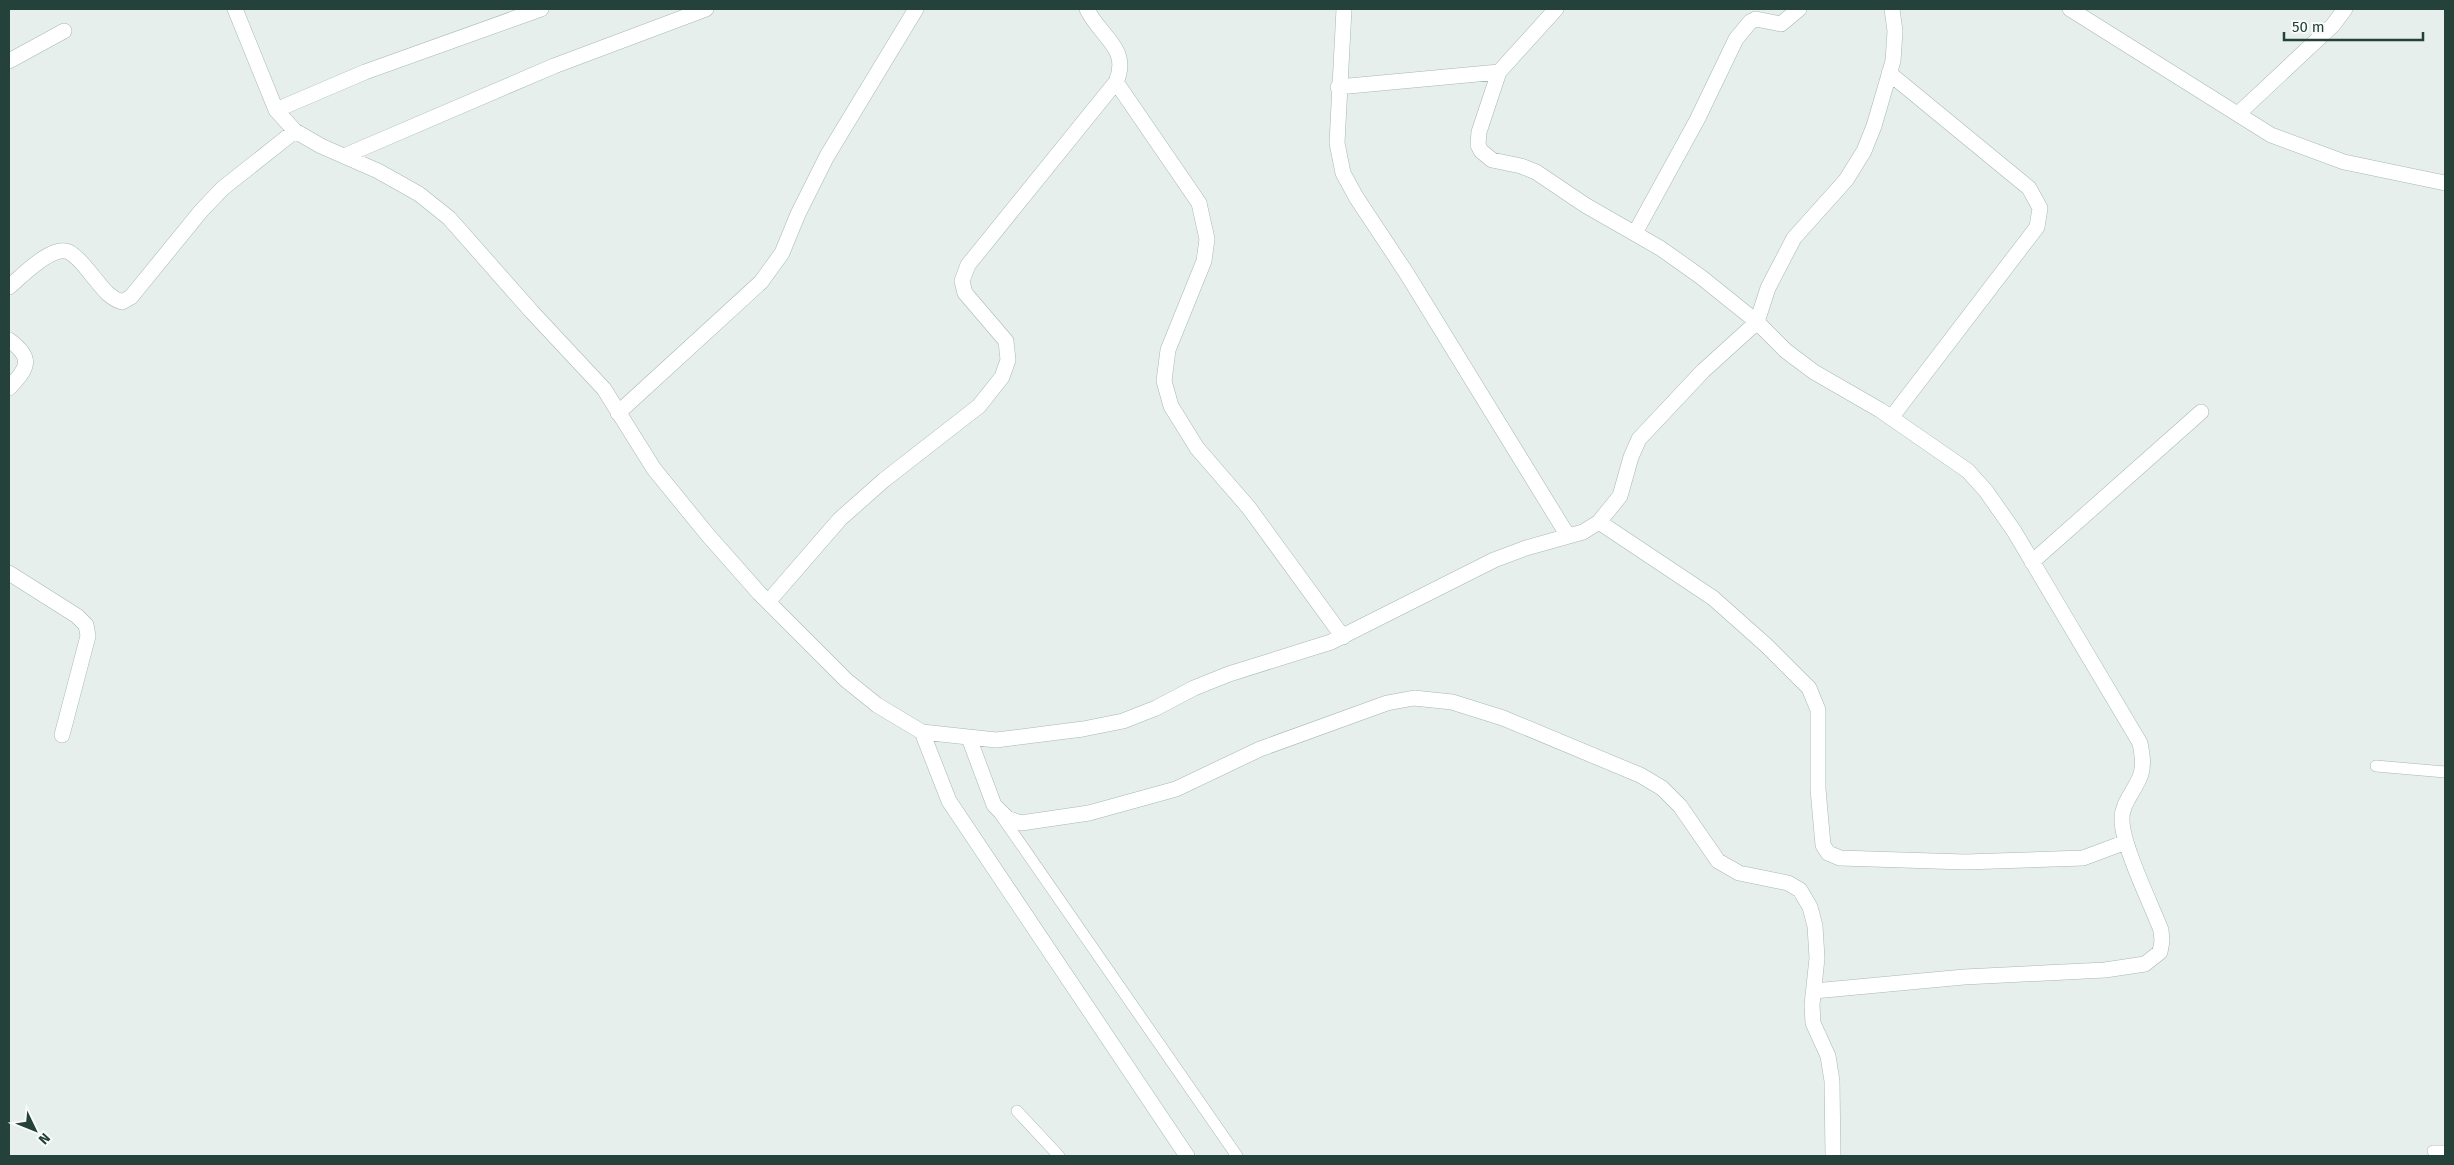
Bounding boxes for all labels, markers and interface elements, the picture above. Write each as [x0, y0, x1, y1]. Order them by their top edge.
scale bar [2284, 10, 2423, 42]
text: 50 m [2292, 18, 2325, 36]
north arrow [10, 1105, 60, 1155]
text: N [35, 1129, 54, 1148]

